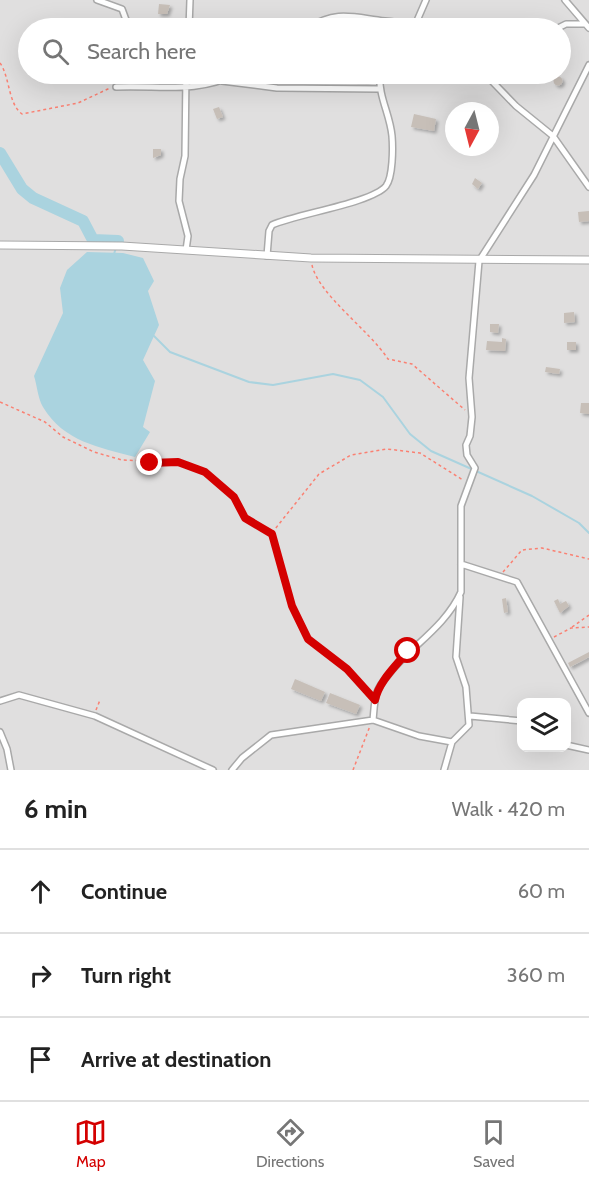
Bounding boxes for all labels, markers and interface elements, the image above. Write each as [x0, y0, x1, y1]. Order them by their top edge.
search box [18, 18, 571, 84]
icon: search [39, 35, 72, 68]
text: Search here [87, 38, 196, 65]
north arrow [445, 102, 499, 156]
route end [136, 449, 162, 475]
route start [394, 637, 420, 663]
map controls [517, 698, 571, 752]
button: layers [517, 698, 571, 752]
text: 6 min [24, 793, 88, 825]
text: Walk · 420 m [452, 797, 565, 821]
icon: ahead [24, 875, 57, 908]
text: Continue [81, 878, 167, 905]
text: 60 m [518, 879, 565, 903]
icon: right [24, 959, 57, 992]
text: Turn right [81, 962, 171, 989]
text: 360 m [507, 963, 565, 987]
icon: arrive [24, 1043, 57, 1076]
text: Arrive at destination [81, 1046, 271, 1073]
tab: Map [74, 1116, 107, 1171]
tab: Directions [256, 1116, 324, 1171]
tab: Saved [473, 1116, 515, 1171]

